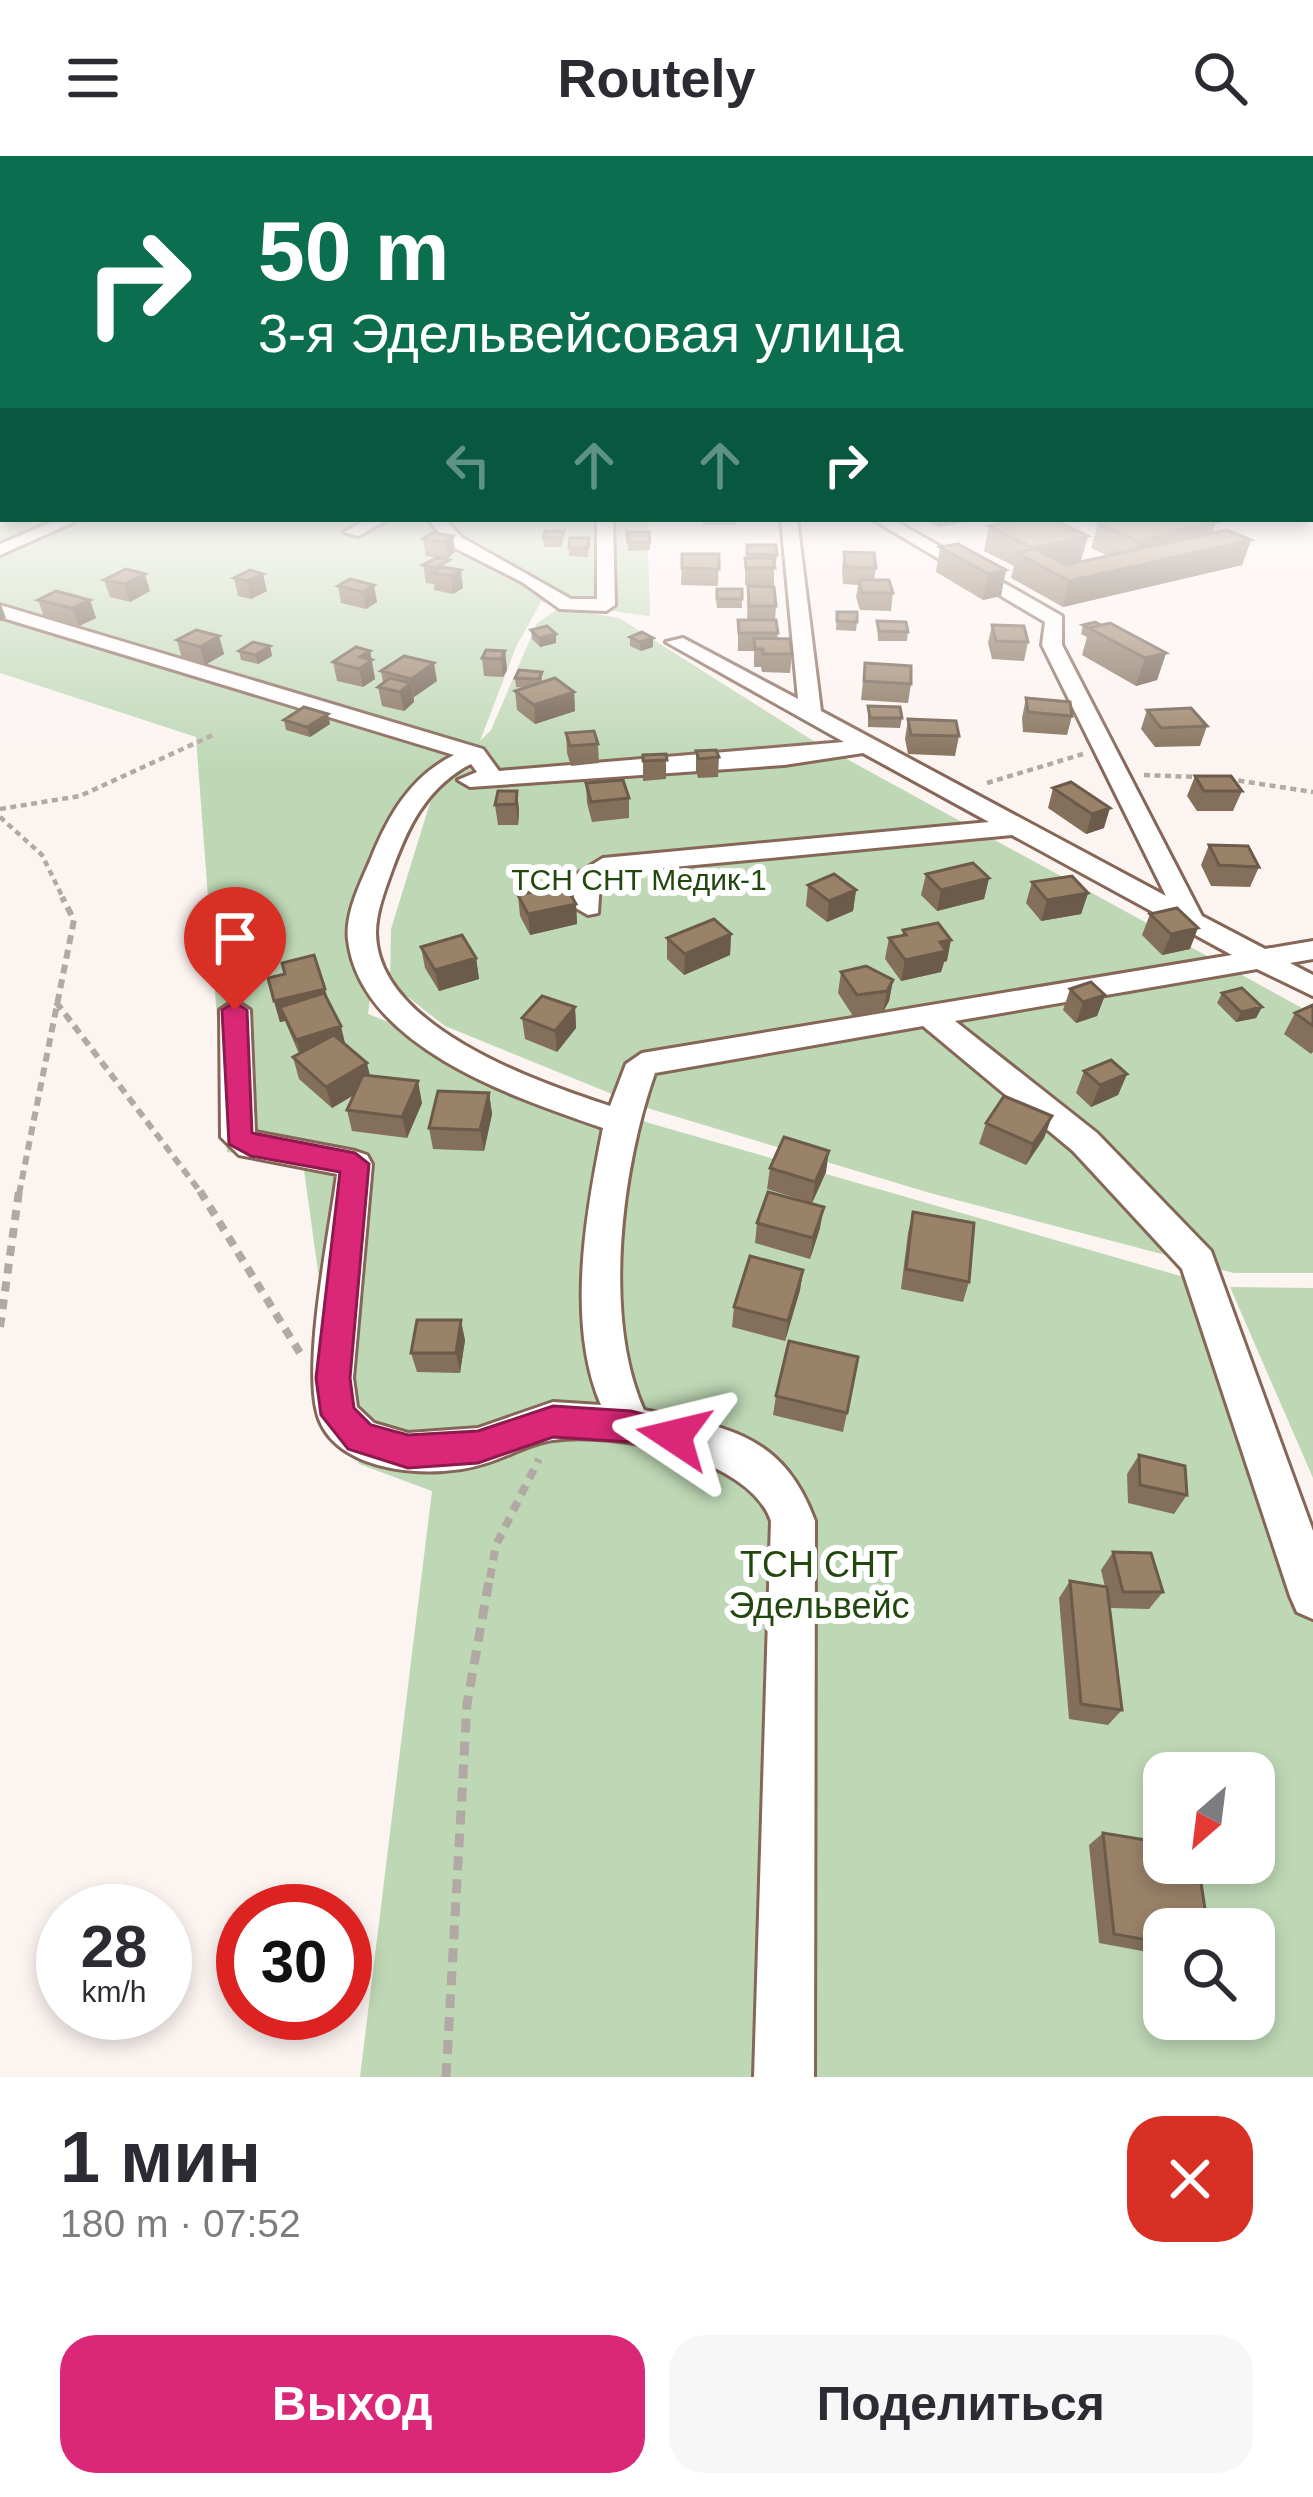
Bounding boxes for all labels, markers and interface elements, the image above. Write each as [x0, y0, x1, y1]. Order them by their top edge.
icon: menu [60, 45, 126, 111]
icon: search [1187, 45, 1253, 111]
text: Routely [557, 48, 756, 108]
icon: right [60, 204, 216, 360]
text: 50 m [258, 204, 449, 298]
text: 3-я Эдельвейсовая улица [258, 303, 903, 363]
icon: left [435, 432, 501, 498]
icon: ahead [561, 432, 627, 498]
icon: ahead [687, 432, 753, 498]
icon: right [813, 432, 879, 498]
park label: ТСН СНТ Медик-1 [511, 863, 767, 896]
pin [184, 887, 286, 1010]
icon: arrive [202, 905, 268, 971]
position arrow [611, 1373, 737, 1499]
park label: ТСН СНТ Эдельвейс [728, 1544, 910, 1626]
north arrow [1143, 1752, 1275, 1884]
map controls [1143, 1752, 1275, 2040]
speed limit sign: 30 [216, 1884, 372, 2040]
button: search [1143, 1908, 1275, 2040]
text: 28 [81, 1913, 147, 1980]
text: km/h [81, 1975, 147, 2008]
button: close [1127, 2116, 1253, 2242]
text: 1 мин [60, 2117, 261, 2197]
text: 180 m · 07:52 [60, 2202, 301, 2245]
button: Выход [60, 2335, 645, 2473]
button: Поделиться [669, 2335, 1253, 2473]

